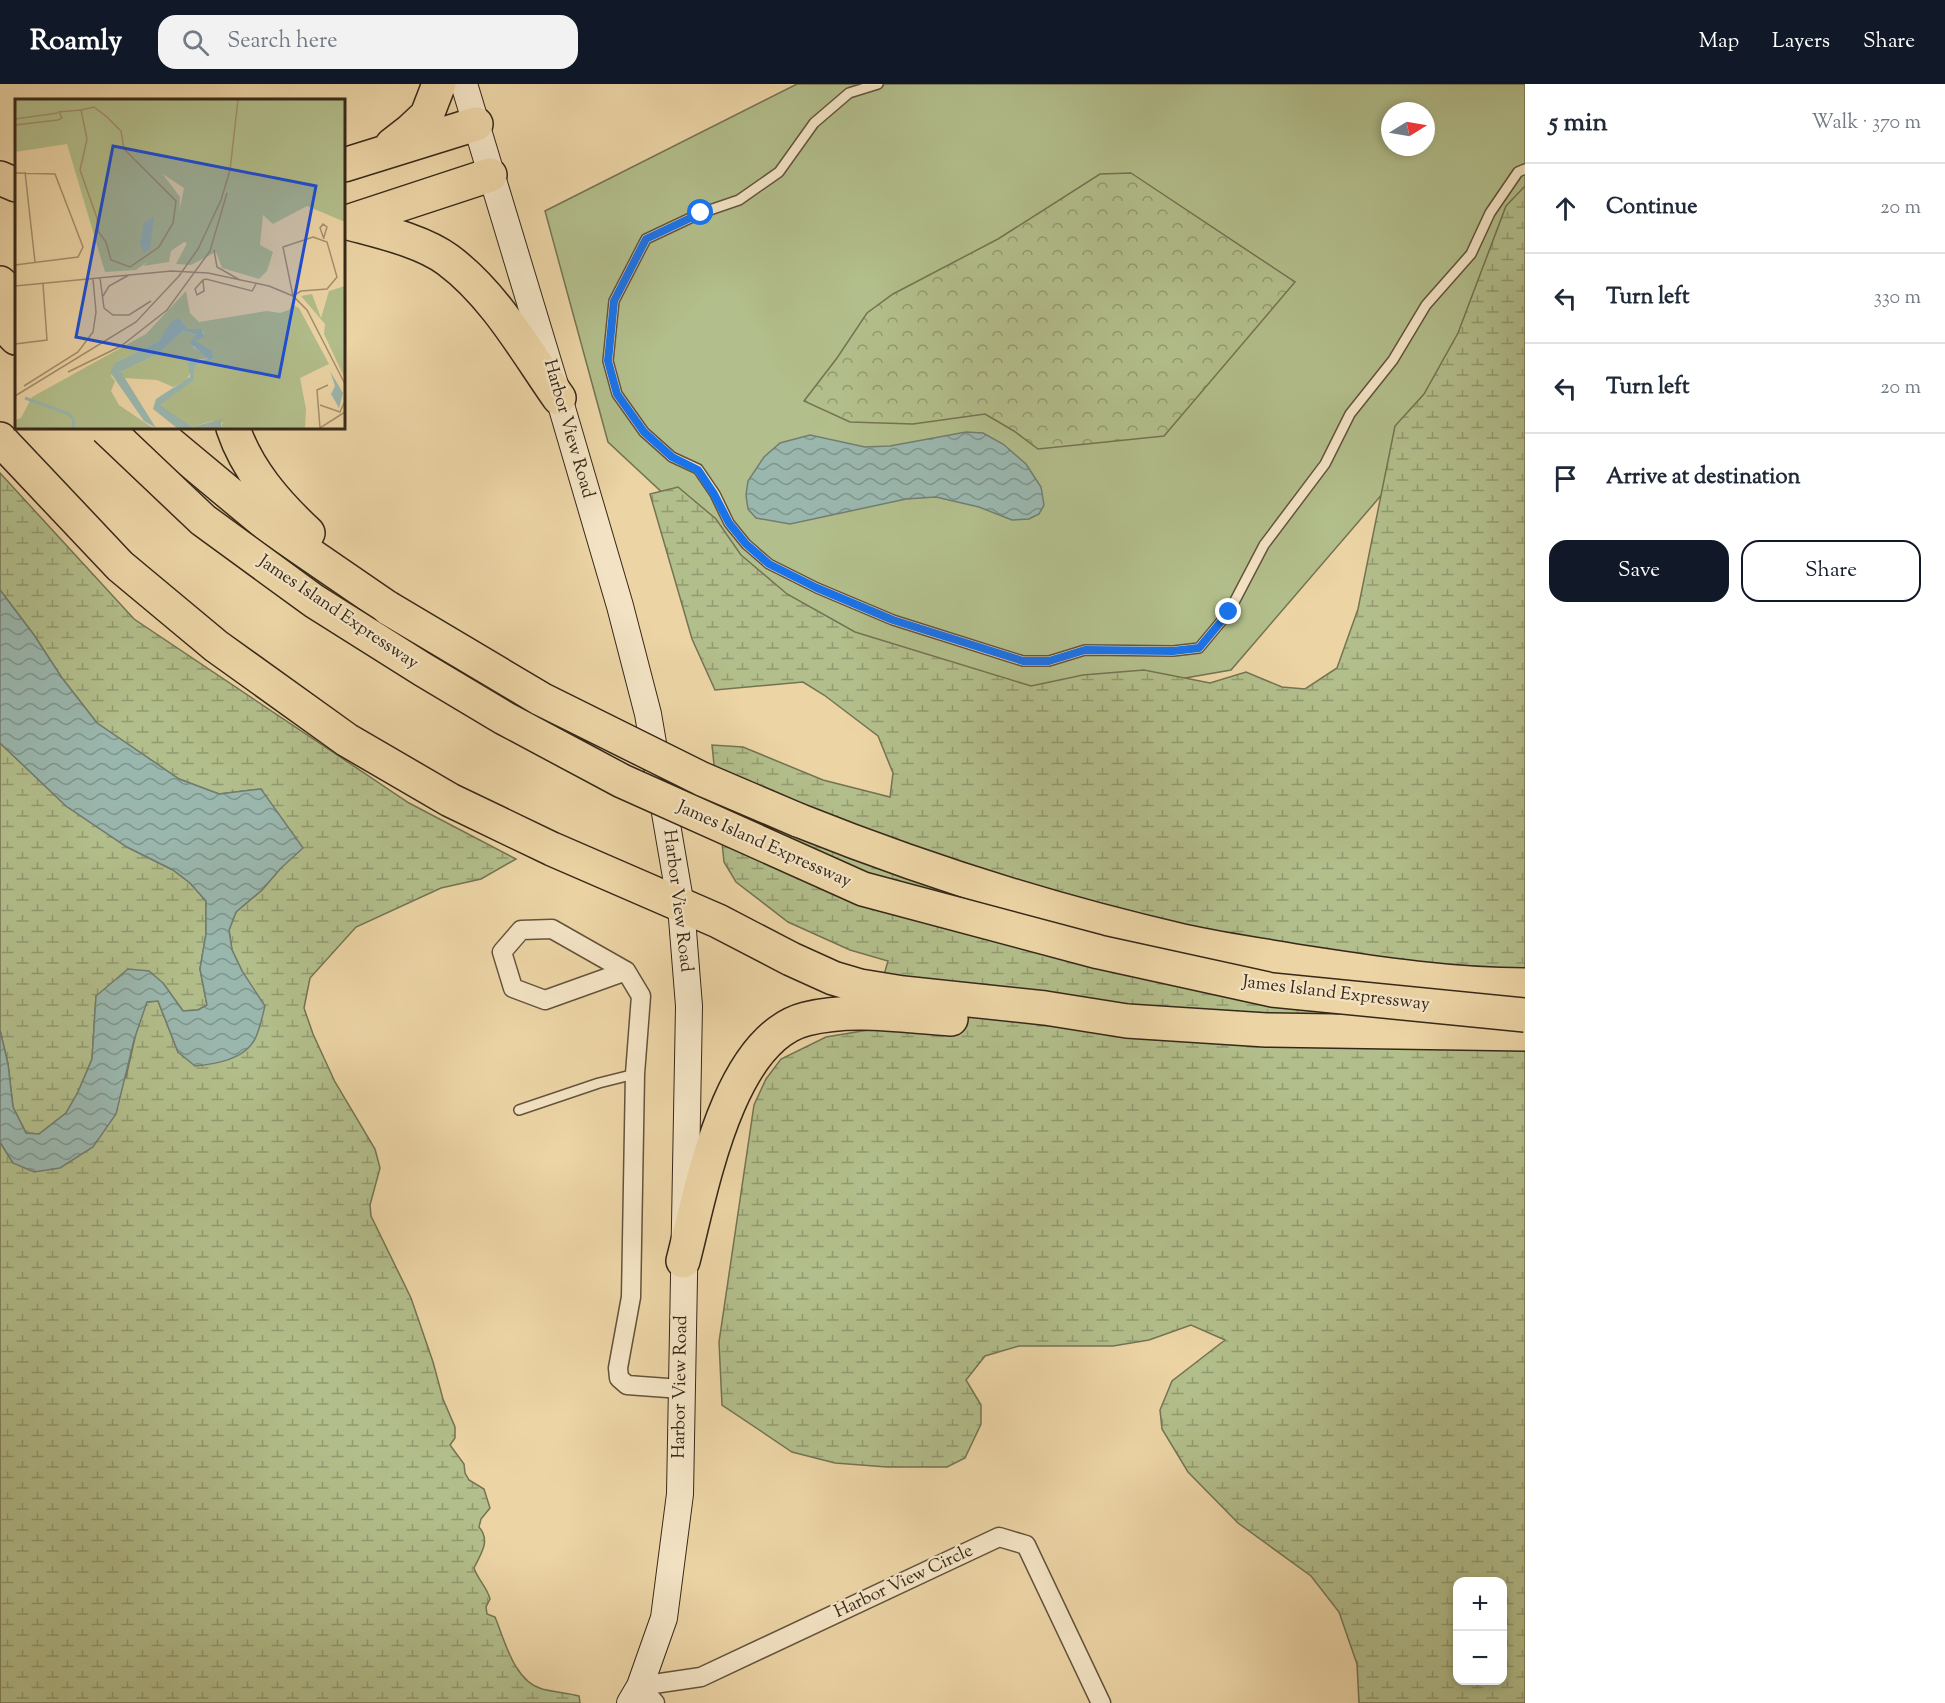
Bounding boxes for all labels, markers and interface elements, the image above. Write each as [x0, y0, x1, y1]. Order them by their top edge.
search box [158, 15, 578, 69]
text: Roamly [30, 22, 122, 62]
icon: search [179, 26, 212, 59]
text: Search here [227, 26, 338, 58]
text: Map [1699, 27, 1739, 57]
text: Layers [1772, 27, 1830, 57]
text: Share [1863, 27, 1915, 57]
inset map [15, 99, 345, 429]
north arrow [1381, 102, 1435, 156]
text: 5 min [1549, 105, 1608, 142]
text: Walk · 370 m [1811, 109, 1921, 138]
icon: ahead [1549, 192, 1582, 225]
text: Continue [1606, 192, 1697, 224]
text: 20 m [1880, 194, 1921, 223]
route start [687, 199, 713, 225]
icon: left [1549, 282, 1582, 315]
text: Turn left [1606, 282, 1689, 314]
text: 330 m [1874, 284, 1921, 313]
street label: Harbor View Road [536, 356, 600, 502]
icon: left [1549, 372, 1582, 405]
text: Turn left [1606, 372, 1689, 404]
text: 20 m [1880, 374, 1921, 403]
icon: arrive [1549, 462, 1582, 495]
text: Arrive at destination [1606, 462, 1801, 494]
button: Save [1549, 540, 1729, 602]
button: Share [1741, 540, 1921, 602]
street label: James Island Expressway [252, 549, 423, 677]
route end [1215, 598, 1241, 624]
street label: James Island Expressway [672, 794, 855, 895]
street label: Harbor View Road [655, 828, 699, 974]
street label: James Island Expressway [1240, 969, 1431, 1018]
street label: Harbor View Road [667, 1315, 695, 1459]
street label: Harbor View Circle [830, 1538, 978, 1626]
map controls [1453, 1577, 1507, 1685]
button: + [1453, 1577, 1507, 1631]
button: − [1453, 1631, 1507, 1685]

